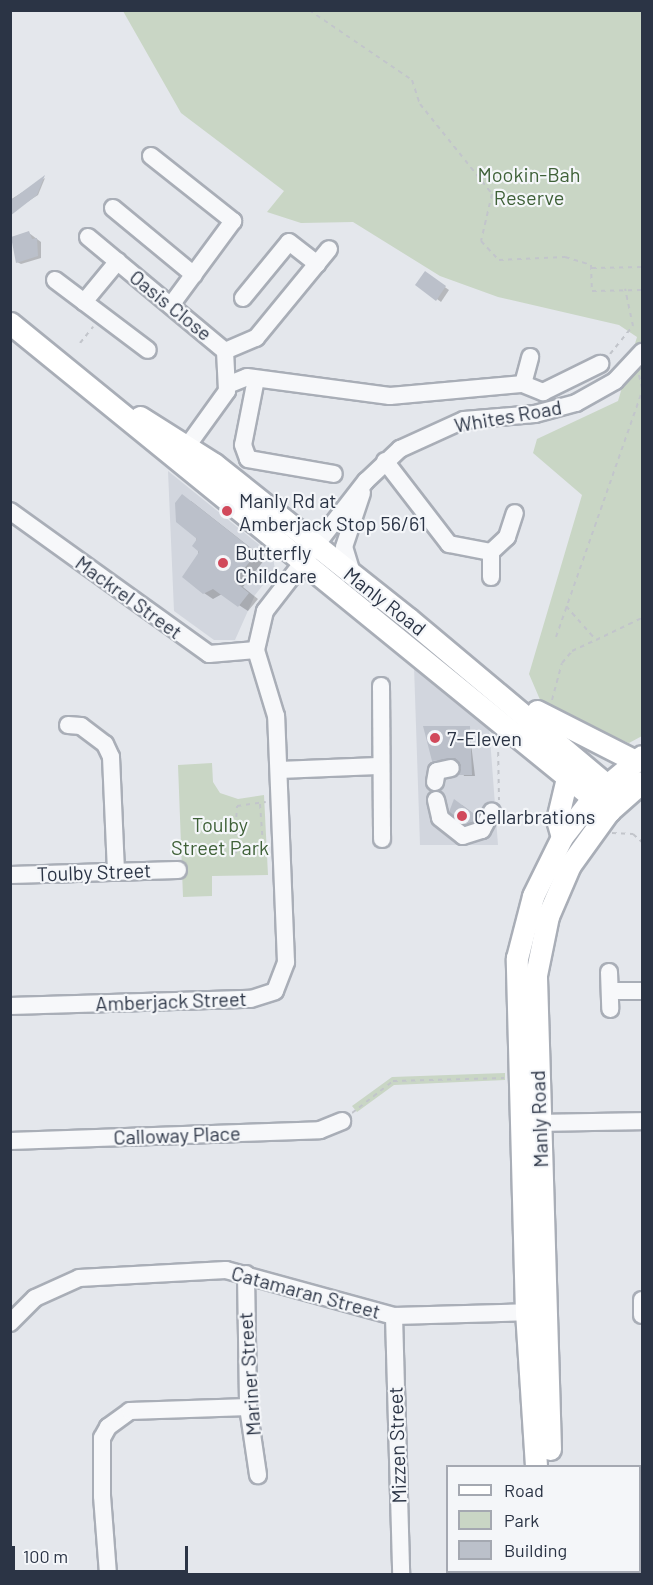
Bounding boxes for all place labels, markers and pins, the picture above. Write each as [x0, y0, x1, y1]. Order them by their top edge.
place label: Manly Rd at Amberjack Stop 56/61 [239, 488, 426, 535]
marker: Manly Rd at Amberjack Stop 56/61 [220, 504, 234, 518]
place label: Butterfly Childcare [235, 540, 317, 587]
marker: Butterfly Childcare [216, 556, 230, 570]
place label: 7-Eleven [447, 726, 522, 750]
marker: 7-Eleven [428, 731, 442, 745]
place label: Cellarbrations [474, 804, 595, 828]
marker: Cellarbrations [455, 809, 469, 823]

